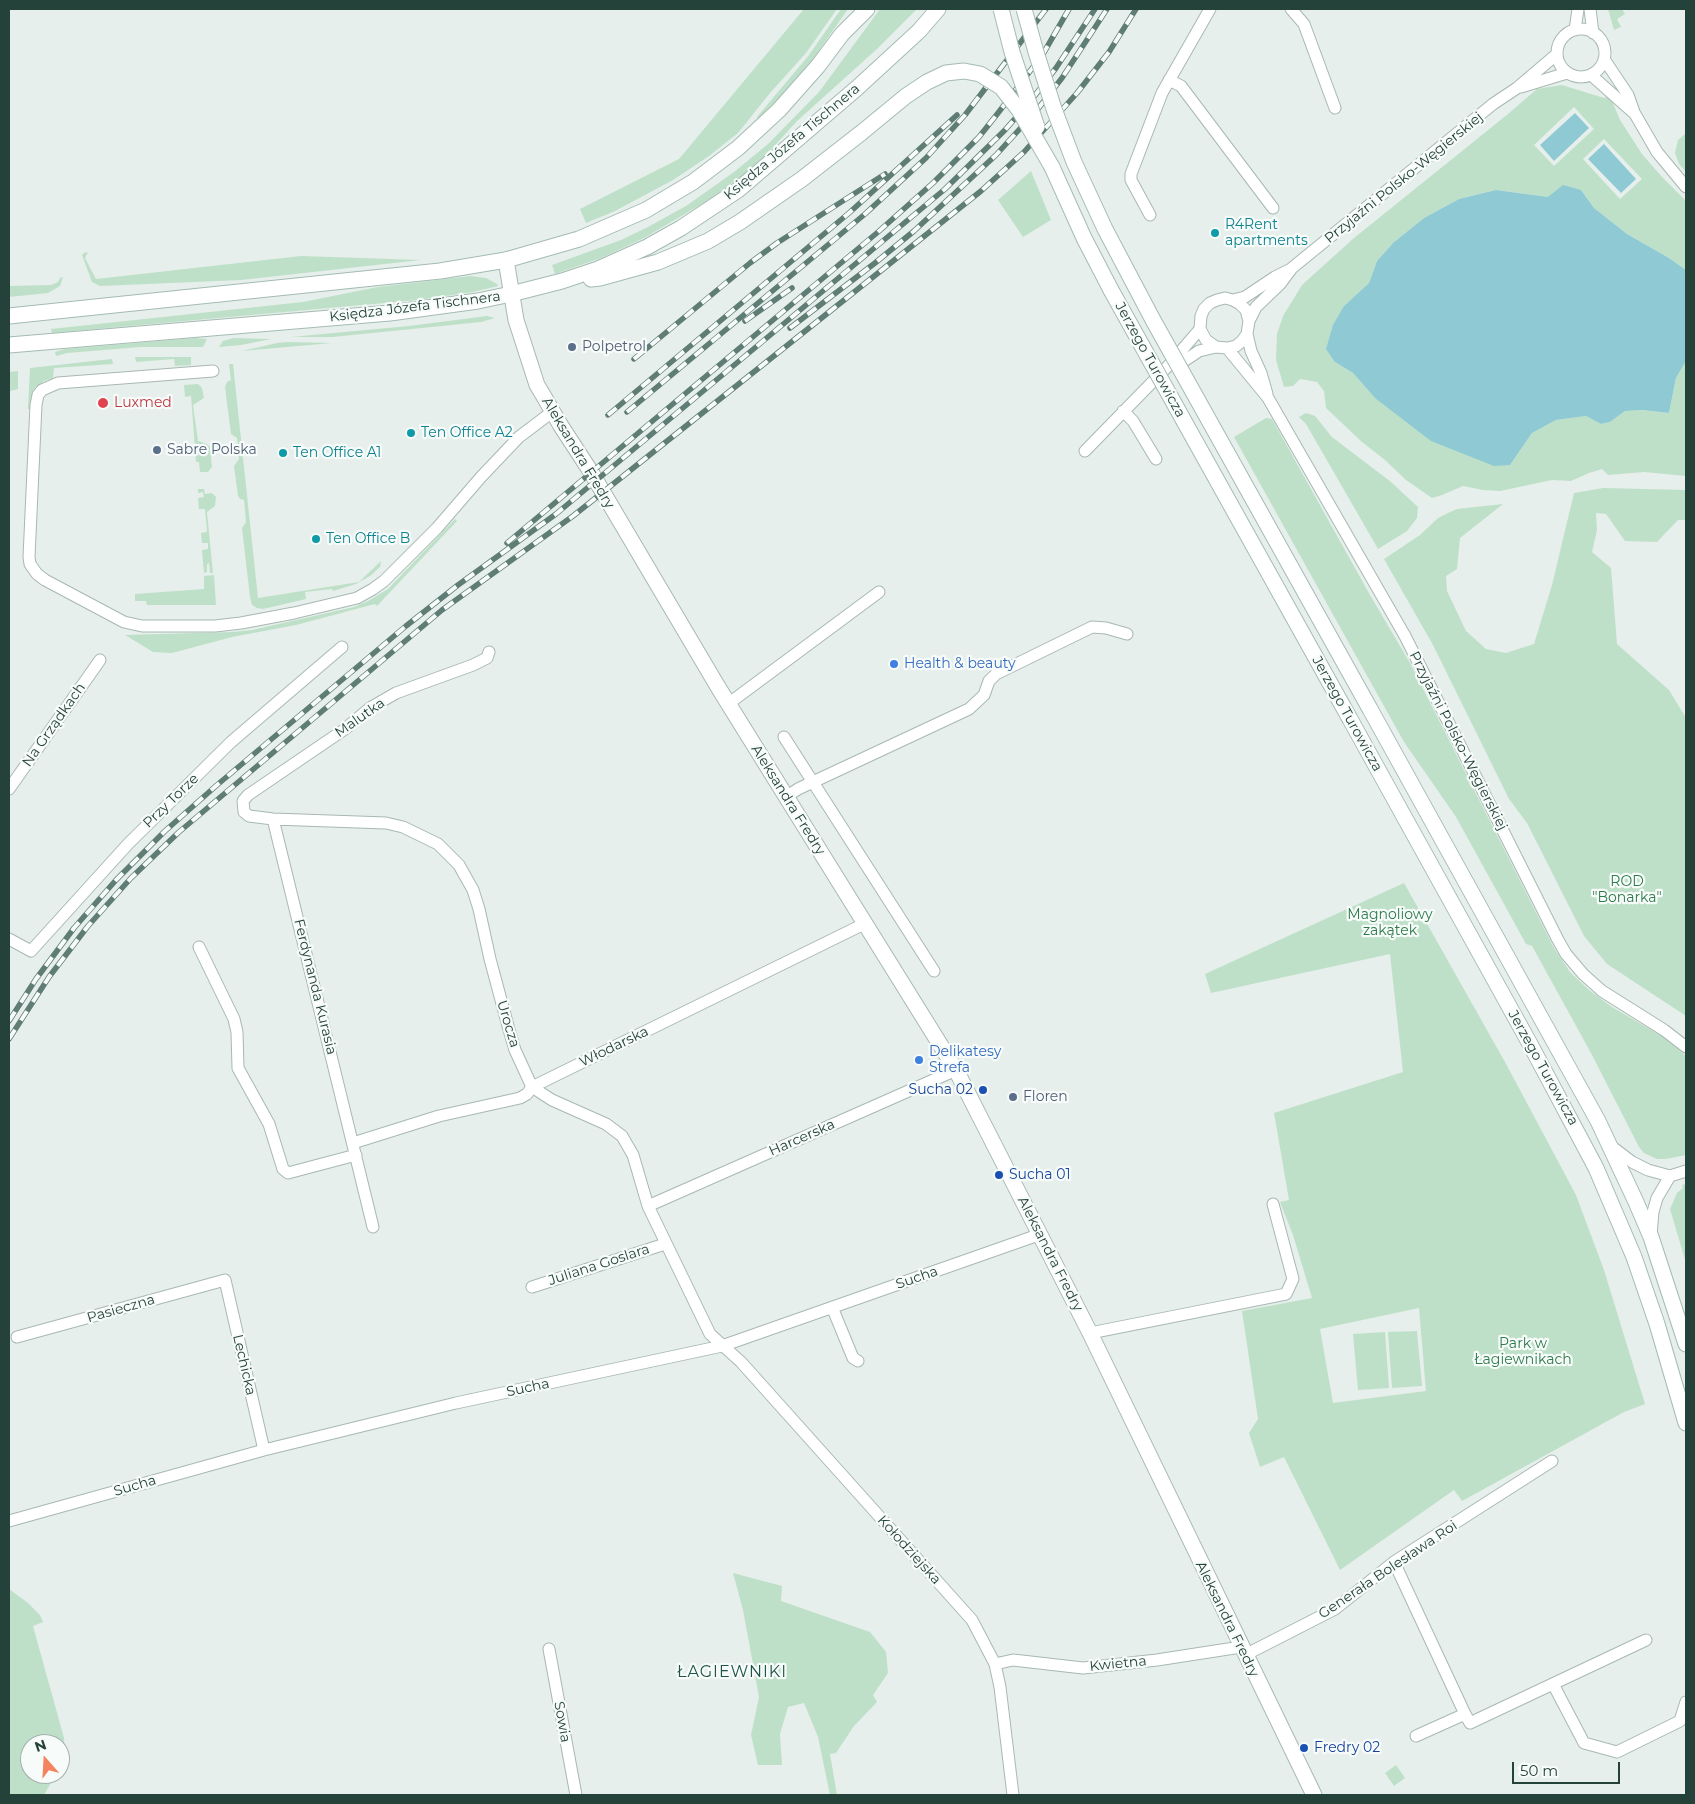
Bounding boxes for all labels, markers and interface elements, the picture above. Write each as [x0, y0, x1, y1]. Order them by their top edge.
street label: Księdza Józefa Tischnera [721, 80, 863, 204]
street label: Przyjaźni Polsko-Węgierskiej [1321, 109, 1487, 247]
place label: R4Rent apartments [1225, 217, 1308, 250]
marker: R4Rent apartments [1209, 227, 1221, 239]
street label: Księdza Józefa Tischnera [329, 288, 501, 326]
street label: Jerzego Turowicza [1111, 299, 1189, 421]
place label: Polpetrol [582, 339, 646, 355]
marker: Polpetrol [566, 341, 578, 353]
street label: Aleksandra Fredry [538, 394, 618, 512]
place label: Luxmed [114, 395, 172, 411]
marker: Luxmed [96, 396, 110, 410]
place label: Ten Office A2 [421, 425, 513, 441]
marker: Ten Office A2 [405, 427, 417, 439]
place label: Sabre Polska [167, 442, 257, 458]
marker: Sabre Polska [151, 444, 163, 456]
place label: Ten Office A1 [293, 445, 381, 461]
marker: Ten Office A1 [277, 447, 289, 459]
place label: Ten Office B [326, 531, 410, 547]
marker: Ten Office B [310, 533, 322, 545]
street label: Przyjaźni Polsko-Węgierskiej [1405, 649, 1511, 833]
street label: Jerzego Turowicza [1308, 653, 1386, 775]
place label: Health & beauty [904, 656, 1016, 672]
marker: Health & beauty [888, 658, 900, 670]
street label: Na Grządkach [19, 680, 89, 770]
street label: Malutka [332, 695, 388, 741]
street label: Aleksandra Fredry [747, 742, 829, 858]
street label: Przy Torze [140, 770, 202, 832]
park label: ROD "Bonarka" [1592, 874, 1662, 906]
park label: Magnoliowy zakątek [1347, 907, 1433, 940]
street label: Ferdynanda Kurasia [290, 917, 340, 1057]
street label: Urocza [493, 998, 523, 1050]
street label: Jerzego Turowicza [1504, 1007, 1582, 1129]
street label: Włodarska [577, 1023, 651, 1071]
place label: Delikatesy Strefa [929, 1044, 1001, 1076]
marker: Delikatesy Strefa [913, 1054, 925, 1066]
place label: Sucha 02 [909, 1082, 973, 1098]
marker: Sucha 02 [977, 1084, 989, 1096]
place label: Floren [1023, 1089, 1068, 1105]
marker: Floren [1007, 1091, 1019, 1103]
street label: Harcerska [767, 1116, 837, 1160]
place label: Sucha 01 [1009, 1167, 1071, 1183]
marker: Sucha 01 [993, 1169, 1005, 1181]
street label: Aleksandra Fredry [1014, 1194, 1086, 1314]
street label: Juliana Goslara [546, 1241, 652, 1289]
street label: Sucha [894, 1263, 940, 1293]
street label: Pasieczna [85, 1291, 157, 1327]
street label: Lechicka [229, 1333, 259, 1397]
park label: Park w Łagiewnikach [1474, 1336, 1572, 1368]
street label: Sucha [505, 1375, 551, 1401]
street label: Sucha [112, 1472, 158, 1500]
street label: Kołodziejska [874, 1512, 944, 1588]
street label: Generała Bolesława Roi [1316, 1517, 1460, 1623]
street label: Aleksandra Fredry [1192, 1558, 1262, 1680]
street label: Kwietna [1089, 1653, 1147, 1675]
district label: ŁAGIEWNIKI [676, 1662, 788, 1682]
street label: Sowia [550, 1700, 574, 1744]
north arrow [20, 1734, 70, 1784]
text: N [32, 1735, 49, 1756]
place label: Fredry 02 [1314, 1740, 1380, 1756]
marker: Fredry 02 [1298, 1742, 1310, 1754]
scale bar [1515, 1752, 1622, 1784]
text: 50 m [1520, 1761, 1558, 1780]

